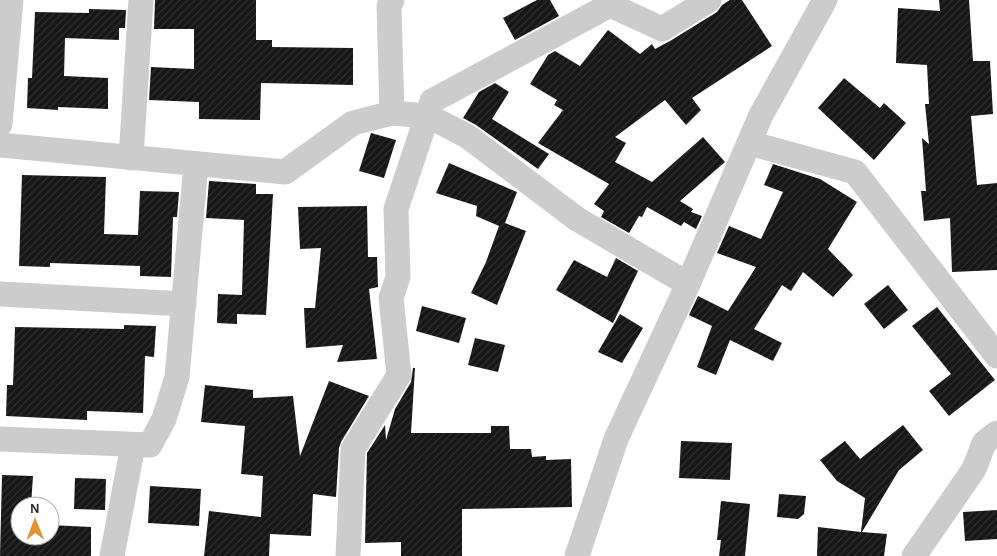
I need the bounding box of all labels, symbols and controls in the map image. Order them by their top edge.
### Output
north arrow [10,496,60,546]
text: N [30,502,40,516]

